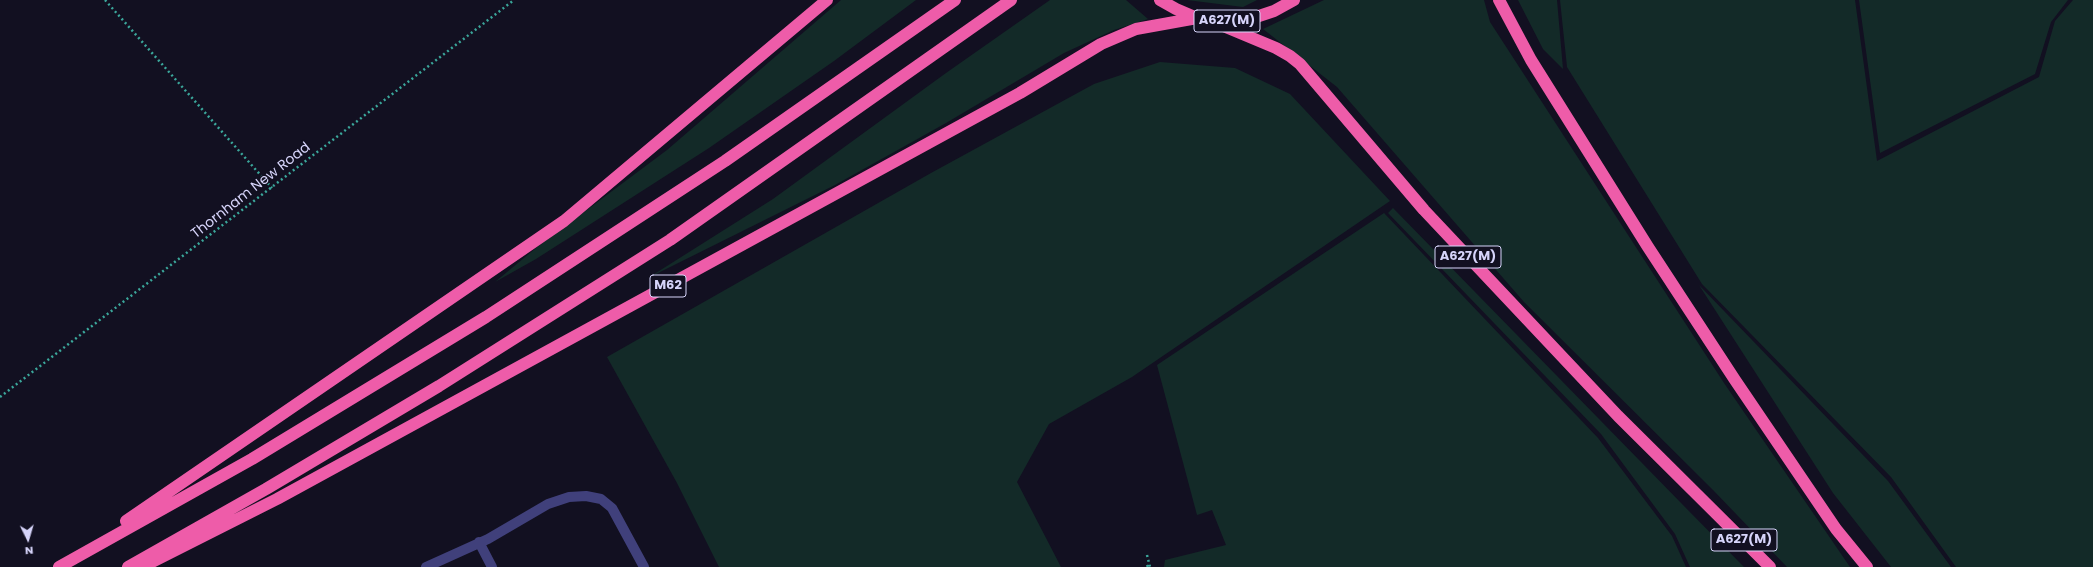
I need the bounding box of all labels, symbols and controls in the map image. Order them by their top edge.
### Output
road number: A627(M) [1194,10,1260,32]
street label: Thornham New Road [188,139,314,243]
road number: A627(M) [1435,246,1501,268]
road number: M62 [650,275,686,297]
north arrow [8,519,48,559]
road number: A627(M) [1711,529,1777,551]
text: N [24,543,34,559]

